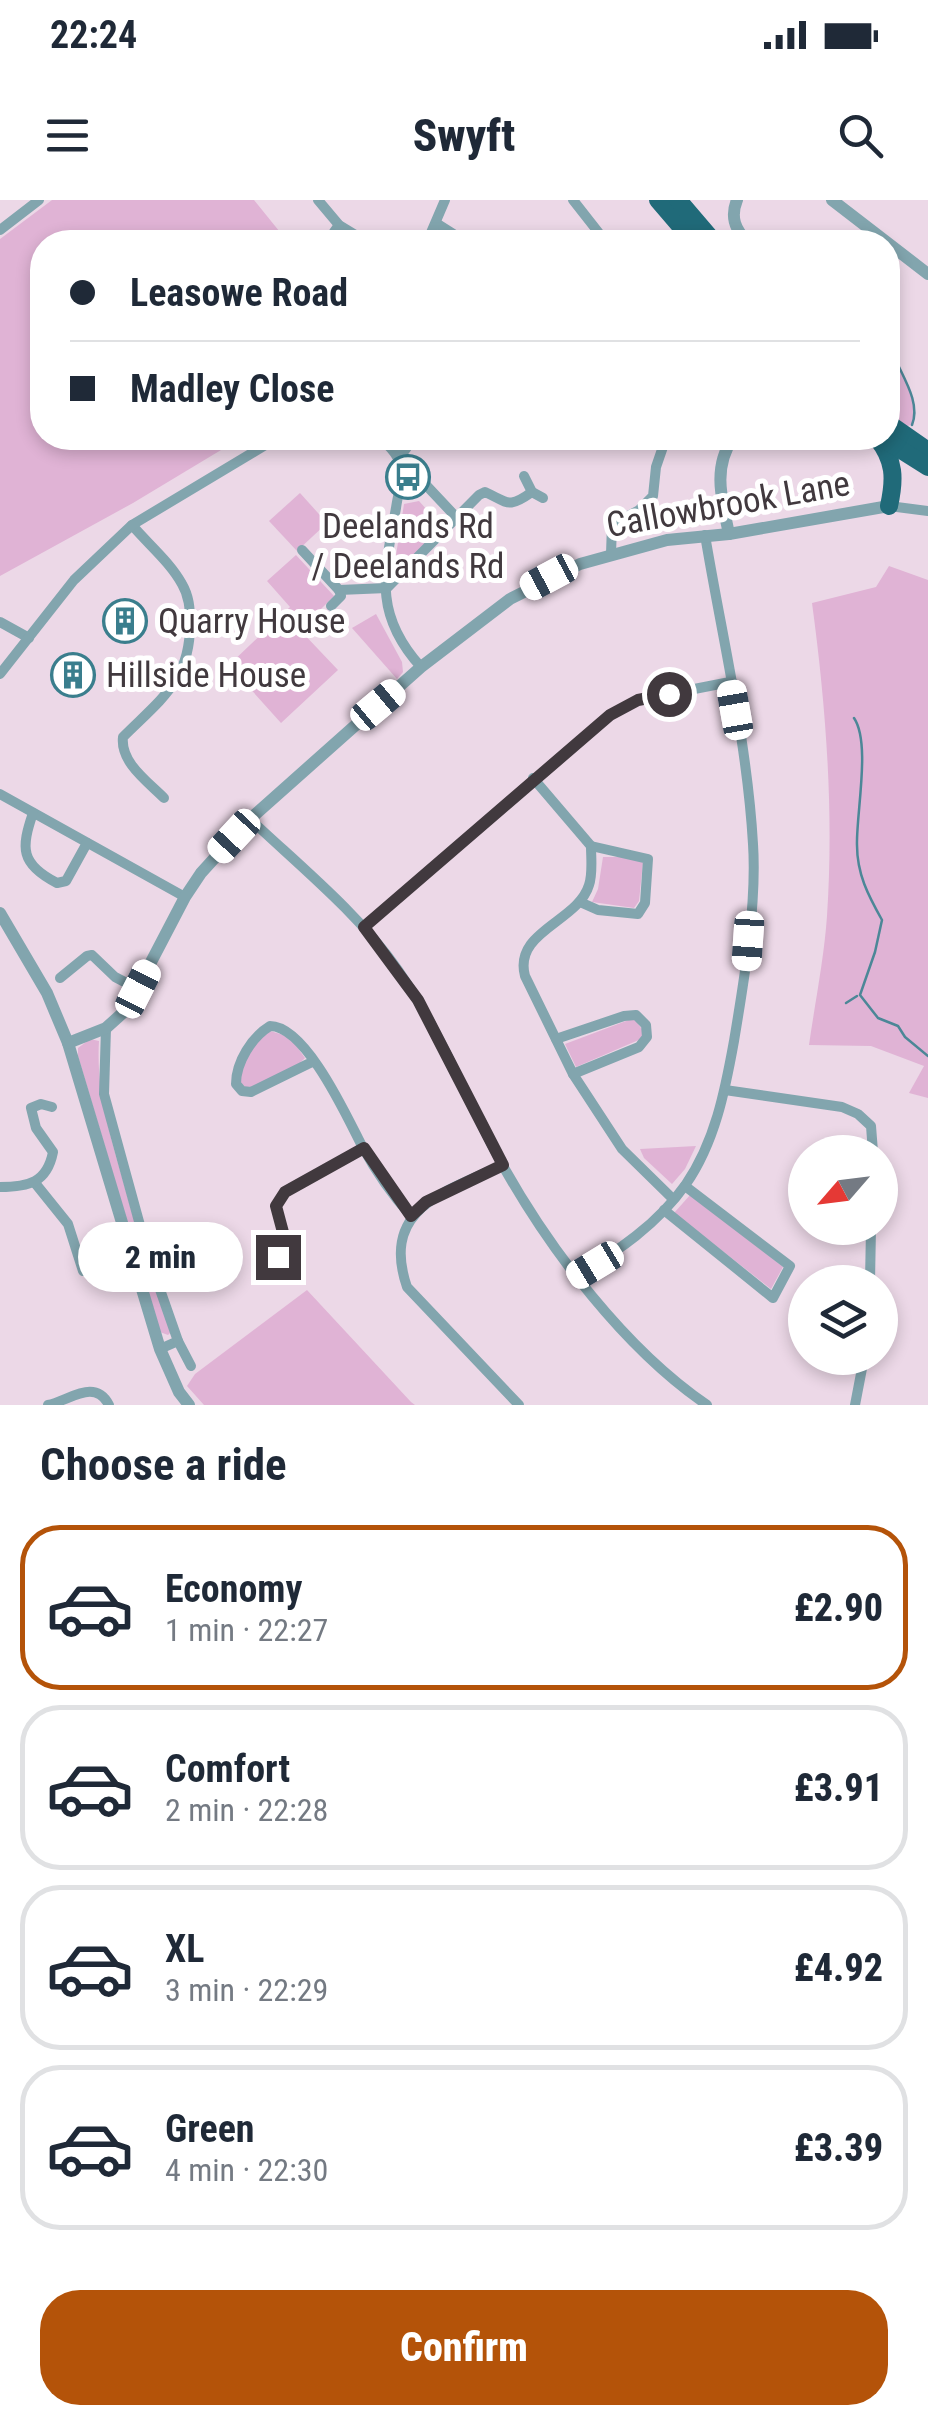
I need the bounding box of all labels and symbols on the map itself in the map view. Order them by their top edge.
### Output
bus stop icon: Deelands Rd / Deelands Rd [385,454,431,500]
street label: Callowbrook Lane [603,463,853,546]
place label: Deelands Rd / Deelands Rd [312,506,504,587]
car [515,550,583,604]
building icon: Quarry House [102,598,148,644]
place label: Quarry House [158,601,346,642]
building icon: Hillside House [50,652,96,698]
place label: Hillside House [106,655,306,696]
route start [647,672,692,717]
car [345,674,411,736]
car [715,678,755,742]
car [203,804,265,868]
car [731,910,765,972]
car [111,955,165,1023]
north arrow [788,1135,898,1245]
callout: 2 min [78,1222,243,1292]
route end [256,1235,301,1280]
car [562,1237,628,1293]

